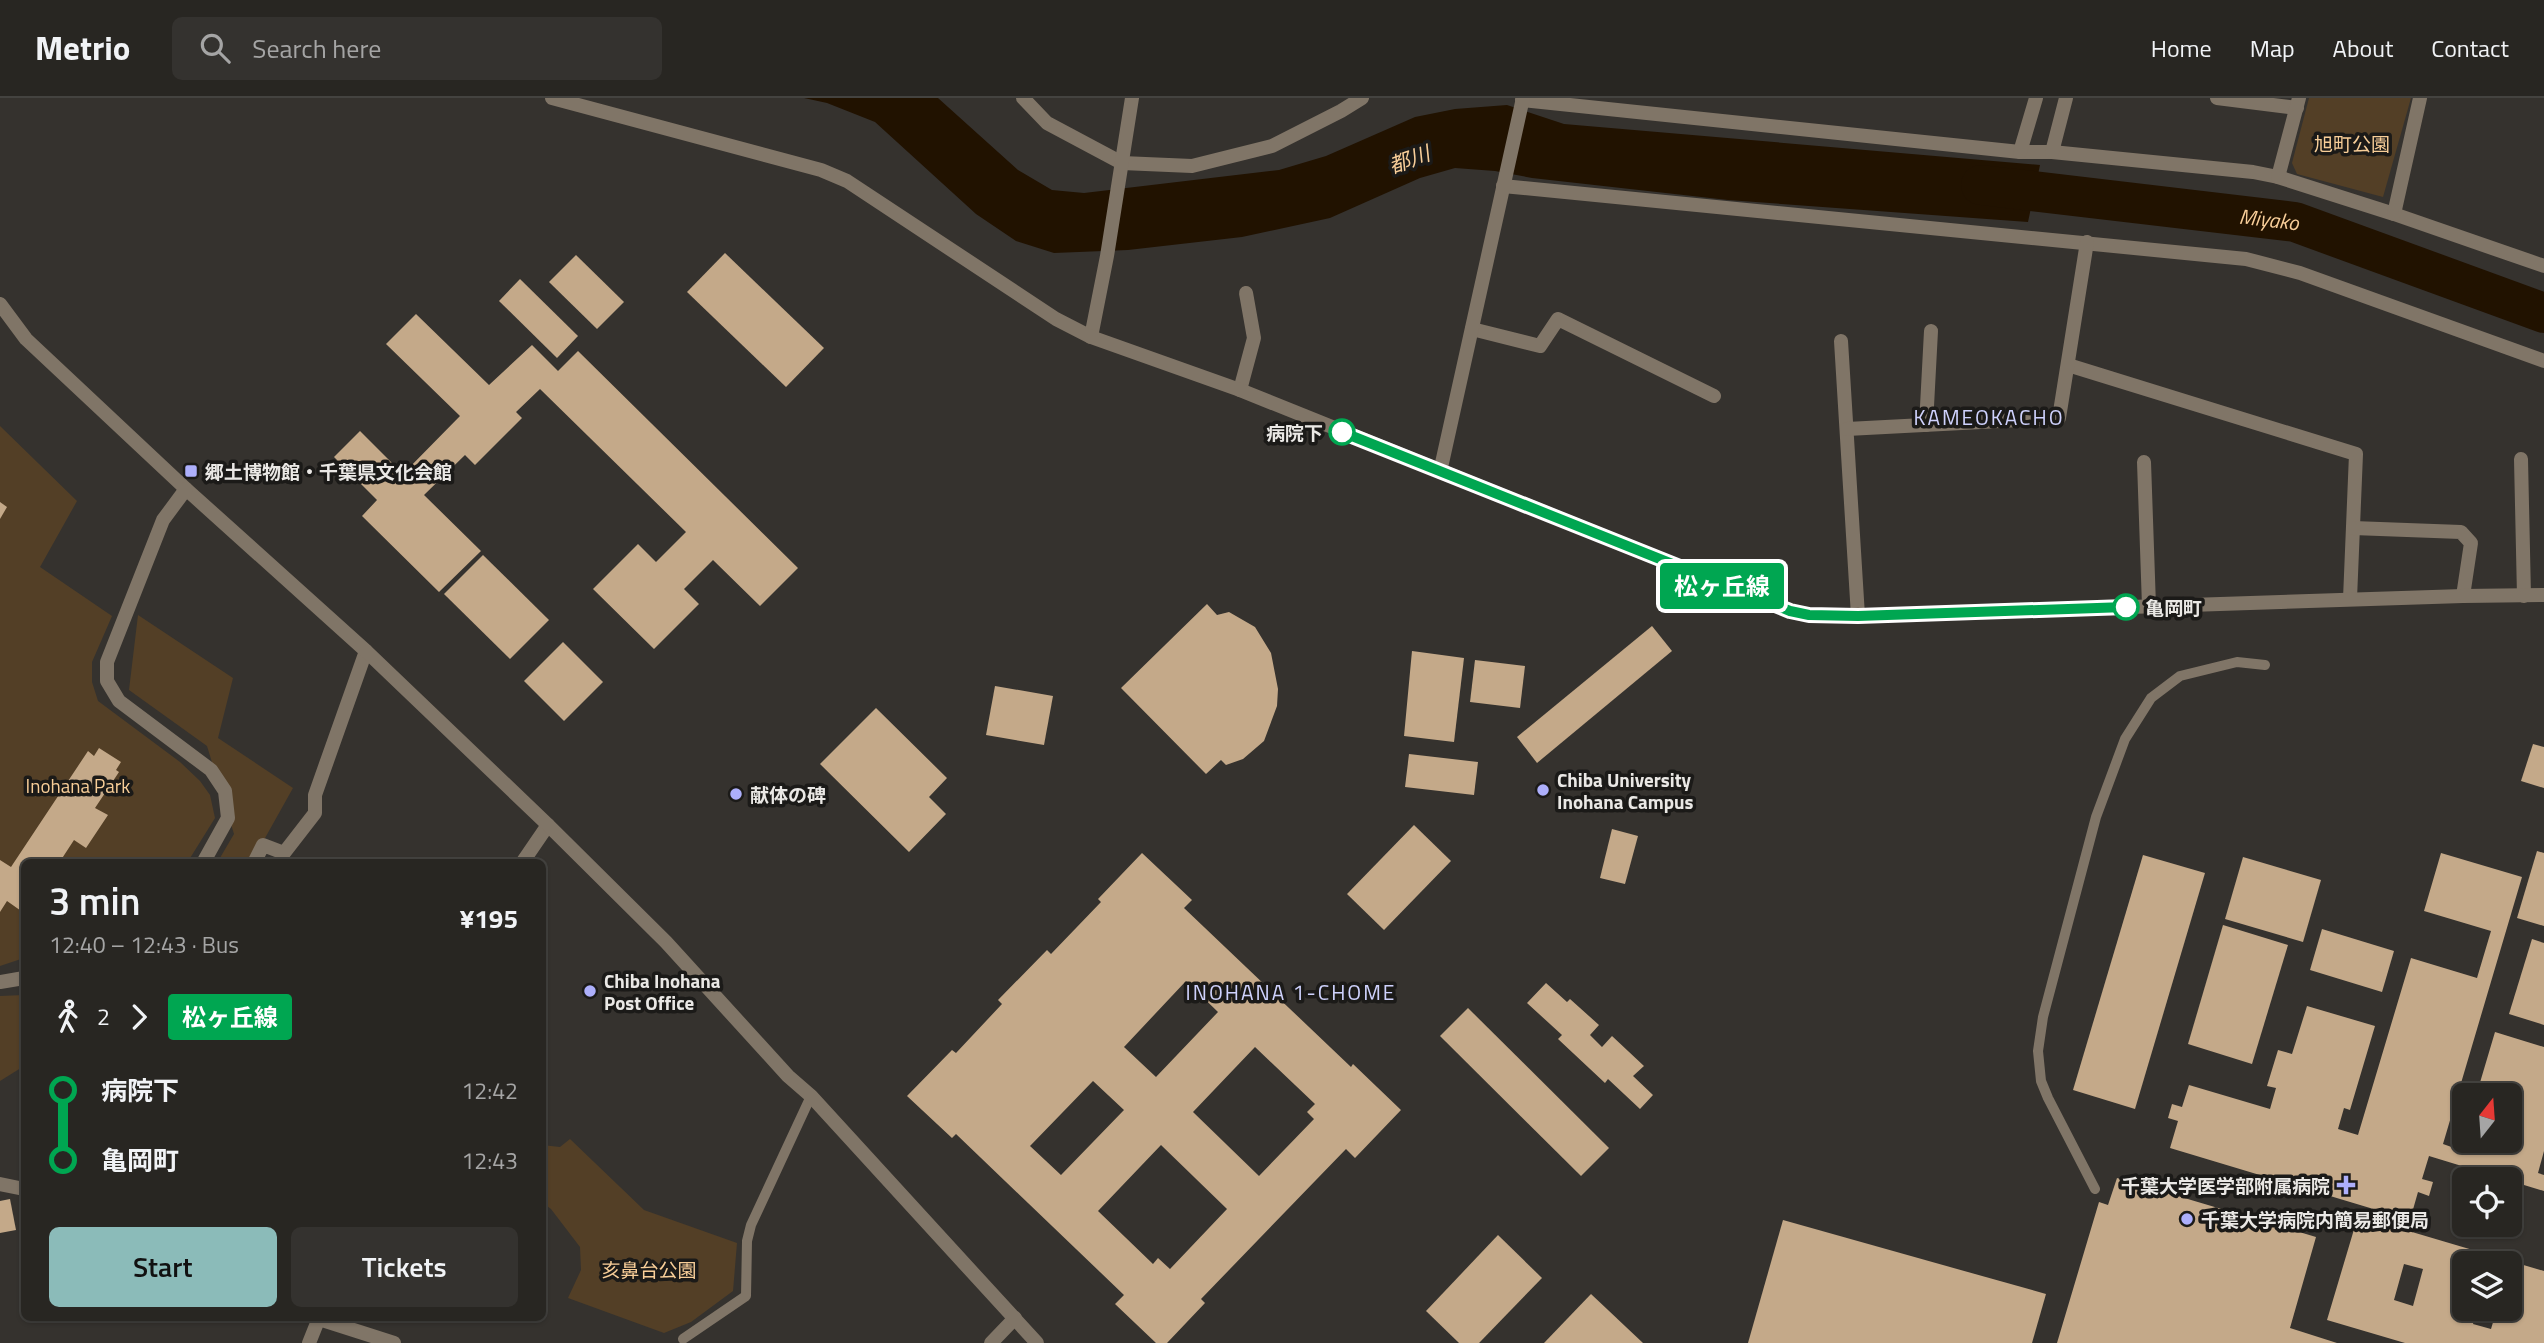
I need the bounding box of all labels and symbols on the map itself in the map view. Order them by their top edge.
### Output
park label: 旭町公園 [2314,129,2390,158]
water label: 都川 [1384,136,1436,181]
water label: Miyako [2237,200,2301,238]
district label: KAMEOKACHO [1913,401,2065,433]
place label: 病院下 [1266,418,1323,447]
marker: 病院下 [1329,419,1355,445]
place label: 郷土博物館・千葉県文化会館 [205,457,452,486]
marker: 郷土博物館・千葉県文化会館 [183,463,199,479]
line badge: 松ヶ丘線 [1673,563,1771,609]
place label: 亀岡町 [2145,593,2202,622]
marker: 亀岡町 [2113,594,2139,620]
place label: Chiba University Inohana Campus [1557,765,1693,816]
park label: Inohana Park [26,771,130,800]
place label: 献体の碑 [750,780,826,809]
marker: Chiba University Inohana Campus [1535,782,1551,798]
marker: 献体の碑 [728,786,744,802]
place label: Chiba Inohana Post Office [604,966,721,1017]
district label: INOHANA 1-CHOME [1186,976,1396,1008]
marker: Chiba Inohana Post Office [582,983,598,999]
north arrow [2452,1083,2522,1153]
place label: 千葉大学医学部附属病院 [2121,1171,2330,1200]
marker: 千葉大学医学部附属病院 [2336,1175,2356,1195]
place label: 千葉大学病院内簡易郵便局 [2201,1205,2429,1234]
marker: 千葉大学病院内簡易郵便局 [2179,1211,2195,1227]
park label: 亥鼻台公園 [601,1255,697,1284]

